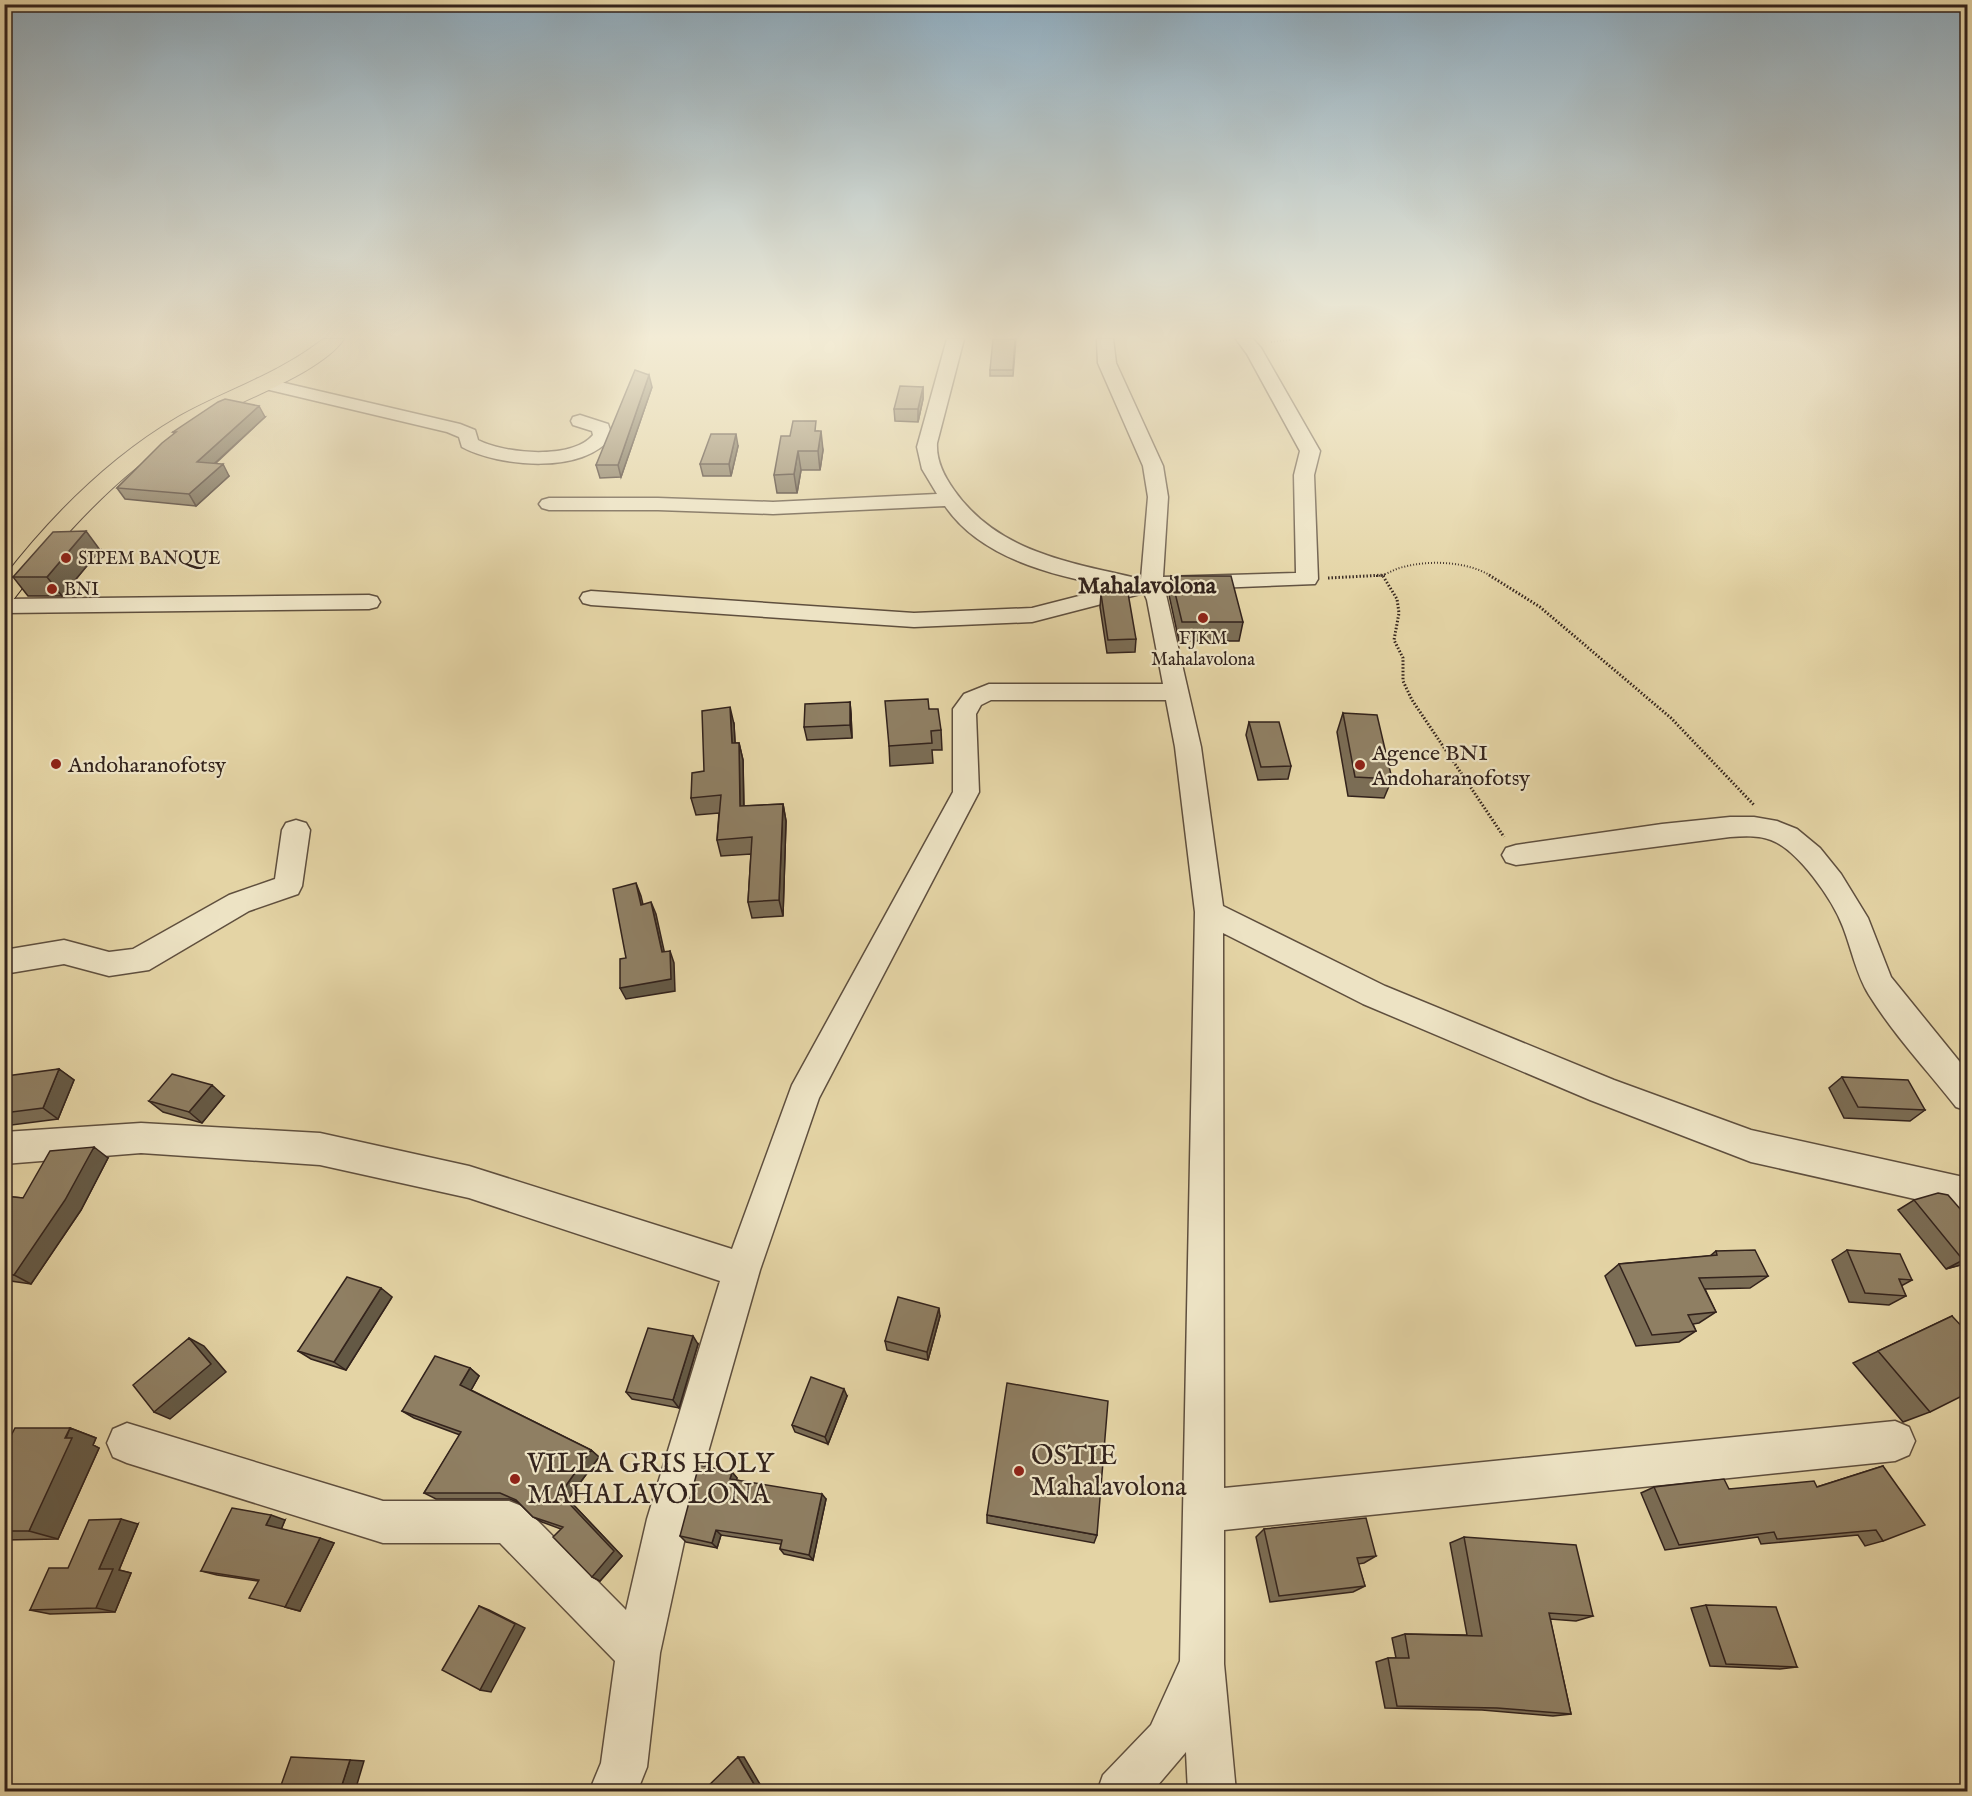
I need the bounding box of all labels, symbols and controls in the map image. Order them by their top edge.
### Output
place label: SIPEM BANQUE [78,548,220,571]
marker: SIPEM BANQUE [59,551,73,565]
district label: Mahalavolona [1078,571,1217,602]
place label: BNI [64,579,99,602]
marker: BNI [45,582,59,596]
marker: FJKM Mahalavolona [1196,611,1210,625]
place label: FJKM Mahalavolona [1151,628,1255,672]
place label: Agence BNI Andoharanofotsy [1371,740,1530,793]
place label: Andoharanofotsy [67,752,226,780]
marker: Andoharanofotsy [49,757,63,771]
marker: Agence BNI Andoharanofotsy [1353,758,1367,772]
place label: OSTIE Mahalavolona [1031,1440,1187,1505]
place label: VILLA GRIS HOLY MAHALAVOLONA [526,1448,775,1513]
marker: OSTIE Mahalavolona [1012,1464,1026,1478]
marker: VILLA GRIS HOLY MAHALAVOLONA [508,1472,522,1486]

